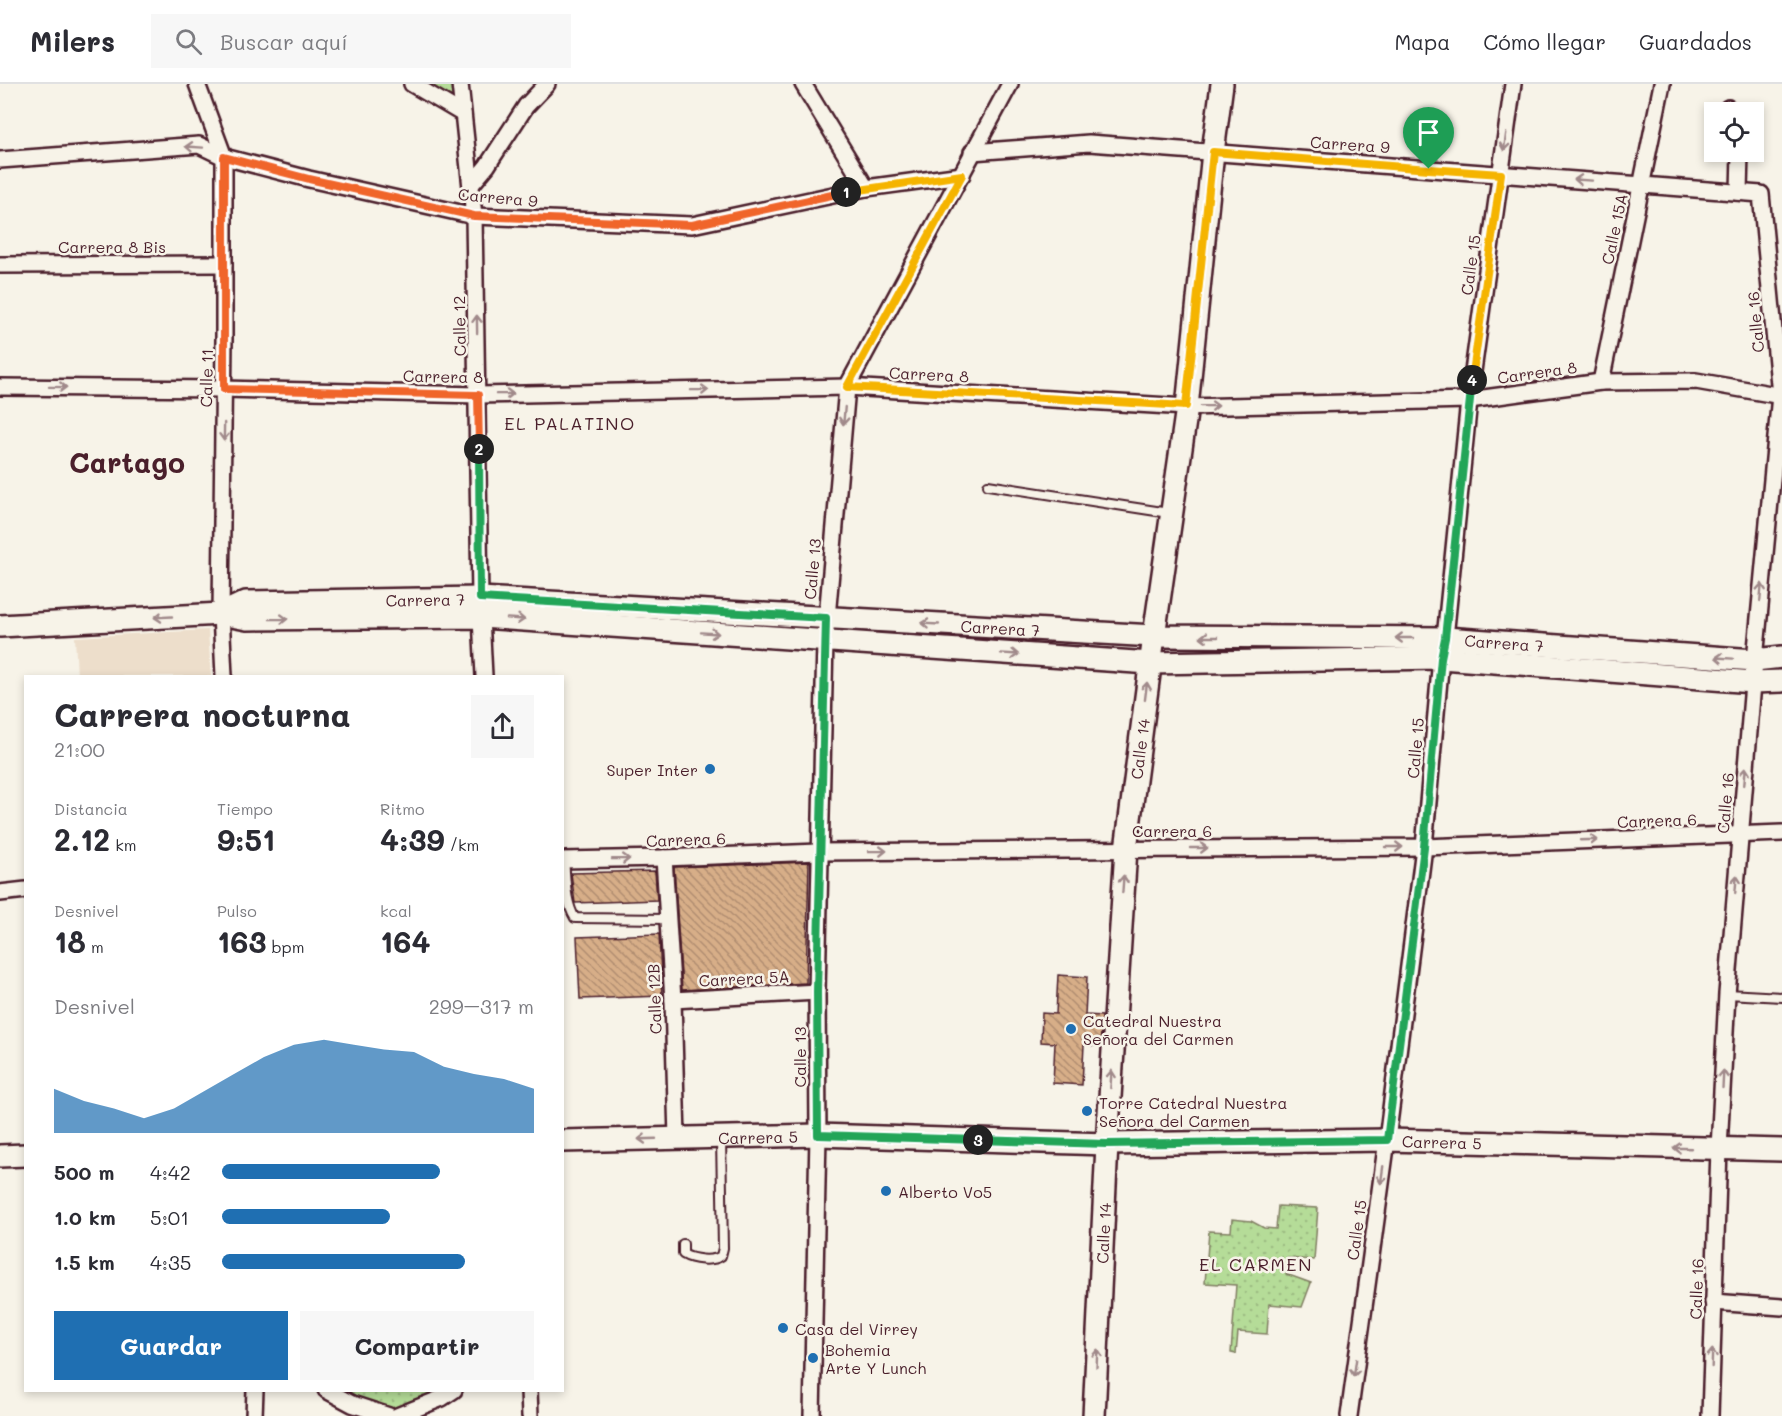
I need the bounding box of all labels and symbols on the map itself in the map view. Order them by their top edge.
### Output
pin [1403,107,1454,169]
street label: Carrera 9 [1309,131,1391,157]
one-way arrow [1500,132,1511,151]
one-way arrow [185,141,204,152]
one-way arrow [1574,175,1594,186]
pin: 1 [831,177,861,207]
street label: Carrera 9 [457,183,539,211]
street label: Calle 15A [1596,192,1632,266]
street label: Calle 15 [1455,233,1485,297]
street label: Carrera 8 Bis [58,236,166,257]
street label: Calle 16 [1742,291,1768,353]
street label: Calle 12 [448,296,470,356]
one-way arrow [471,315,483,335]
street label: Calle 11 [195,348,217,408]
street label: Carrera 8 [1496,356,1578,388]
street label: Carrera 8 [888,361,970,387]
street label: Carrera 8 [403,365,484,387]
pin: 4 [1457,365,1487,395]
one-way arrow [48,381,68,393]
one-way arrow [690,384,710,396]
one-way arrow [495,388,515,400]
one-way arrow [1199,400,1219,412]
one-way arrow [838,406,849,426]
district label: EL PALATINO [504,411,636,435]
one-way arrow [218,421,229,441]
pin: 2 [464,434,494,464]
district label: Cartago [69,444,185,480]
street label: Calle 13 [799,538,825,600]
one-way arrow [1756,582,1767,602]
street label: Carrera 7 [385,588,465,610]
one-way arrow [153,612,173,623]
one-way arrow [268,613,288,625]
one-way arrow [505,614,525,625]
street label: Carrera 7 [960,615,1041,640]
one-way arrow [920,618,940,629]
one-way arrow [700,628,720,639]
street label: Carrera 7 [1464,629,1544,655]
one-way arrow [1199,631,1219,643]
one-way arrow [1394,632,1414,644]
one-way arrow [999,648,1019,659]
one-way arrow [1714,652,1734,663]
one-way arrow [1141,681,1152,701]
street label: Calle 14 [1125,717,1154,780]
street label: Calle 15 [1402,717,1428,779]
place label: Super Inter [606,759,698,780]
marker: Super Inter [703,762,717,776]
one-way arrow [1740,767,1751,787]
street label: Calle 16 [1712,772,1738,834]
street label: Carrera 6 [1617,808,1697,832]
street label: Carrera 6 [1132,820,1212,841]
street label: Carrera 6 [646,827,726,851]
one-way arrow [1578,835,1598,846]
one-way arrow [1383,841,1403,853]
one-way arrow [1188,842,1208,854]
one-way arrow [867,845,887,857]
one-way arrow [610,853,630,865]
one-way arrow [1118,875,1129,895]
one-way arrow [1731,875,1742,895]
street label: Calle 12B [642,963,666,1035]
street label: Carrera 5A [698,965,790,991]
place label: Catedral Nuestra Señora del Carmen [1083,1010,1234,1049]
marker: Catedral Nuestra Señora del Carmen [1064,1022,1078,1036]
street label: Calle 13 [789,1027,810,1087]
one-way arrow [1105,1069,1116,1089]
one-way arrow [1717,1069,1728,1089]
place label: Torre Catedral Nuestra Señora del Carmen [1099,1092,1287,1131]
marker: Torre Catedral Nuestra Señora del Carmen [1080,1104,1094,1118]
street label: Carrera 5 [718,1125,798,1148]
pin: 3 [963,1125,993,1155]
street label: Carrera 5 [1402,1130,1482,1153]
one-way arrow [637,1133,657,1144]
one-way arrow [1672,1142,1692,1154]
one-way arrow [1376,1165,1387,1185]
place label: Alberto Vo5 [898,1181,992,1202]
marker: Alberto Vo5 [879,1184,893,1198]
street label: Calle 15 [1341,1198,1371,1262]
street label: Calle 14 [1091,1202,1115,1264]
district label: EL CARMEN [1199,1252,1313,1276]
street label: Calle 16 [1684,1258,1708,1320]
place label: Casa del Virrey [795,1318,918,1339]
marker: Casa del Virrey [776,1321,790,1335]
place label: Bohemia Arte Y Lunch [825,1339,926,1378]
one-way arrow [1091,1348,1102,1368]
one-way arrow [1706,1348,1717,1368]
marker: Bohemia Arte Y Lunch [806,1351,820,1365]
one-way arrow [1350,1358,1361,1378]

